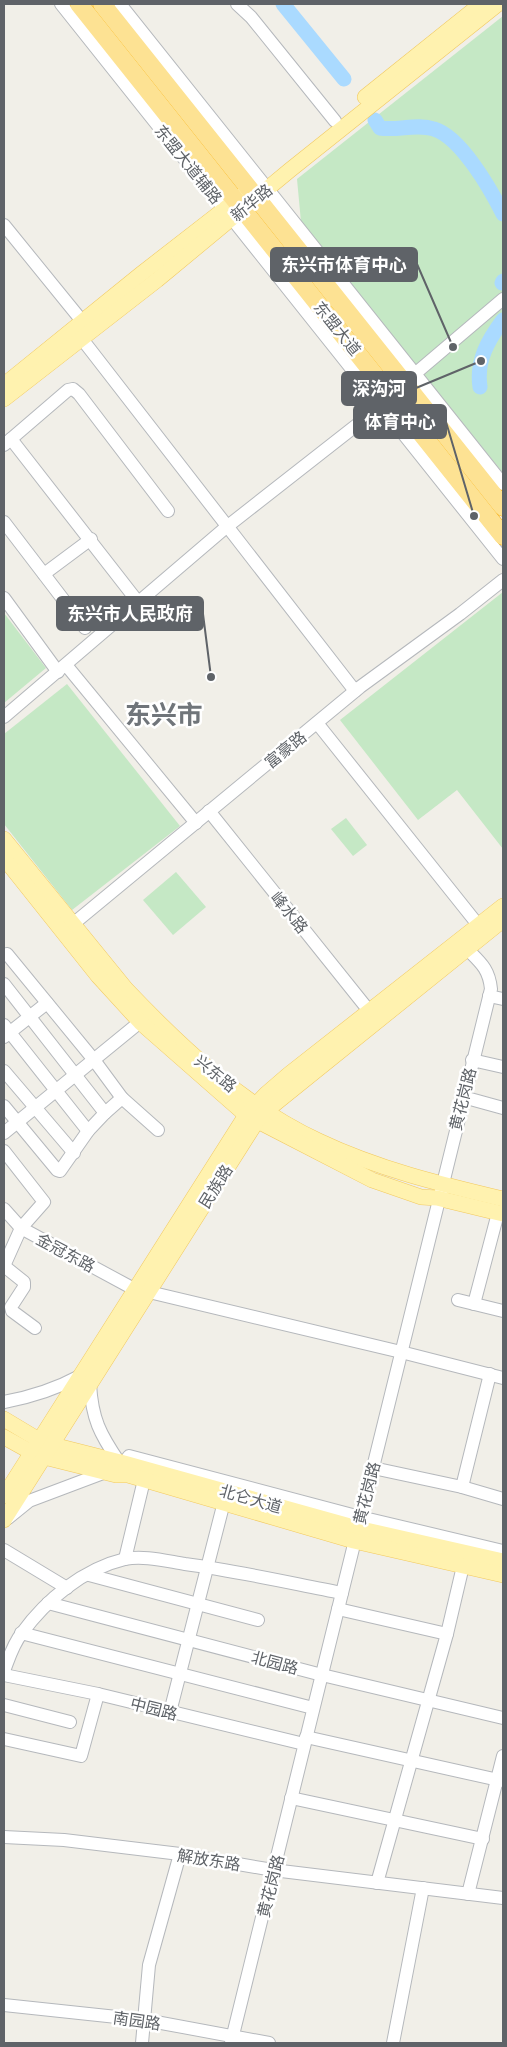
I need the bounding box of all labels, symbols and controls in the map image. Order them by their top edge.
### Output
street label: 东盟大道辅路 [151,121,227,207]
street label: 新华路 [226,180,276,224]
callout: 东兴市体育中心 [271,248,417,281]
text: 东兴市体育中心 [281,253,407,275]
street label: 东盟大道 [310,297,366,359]
callout: 深沟河 [342,372,416,405]
text: 深沟河 [352,377,406,399]
callout: 体育中心 [354,405,446,438]
text: 体育中心 [364,410,436,432]
callout: 东兴市人民政府 [57,597,203,630]
text: 东兴市人民政府 [67,602,193,624]
district label: 东兴市 [125,698,203,729]
street label: 富豪路 [260,727,310,771]
street label: 峰水路 [268,887,312,937]
street label: 兴东路 [191,1051,241,1095]
street label: 黄花岗路 [445,1066,479,1132]
street label: 民族路 [194,1161,236,1211]
street label: 金冠东路 [33,1229,99,1275]
street label: 黄花岗路 [349,1460,383,1526]
street label: 北仑大道 [218,1480,284,1516]
street label: 北园路 [249,1647,301,1677]
street label: 中园路 [128,1693,180,1723]
street label: 解放东路 [176,1845,242,1873]
street label: 黄花岗路 [253,1853,287,1919]
street label: 南园路 [112,2007,162,2033]

